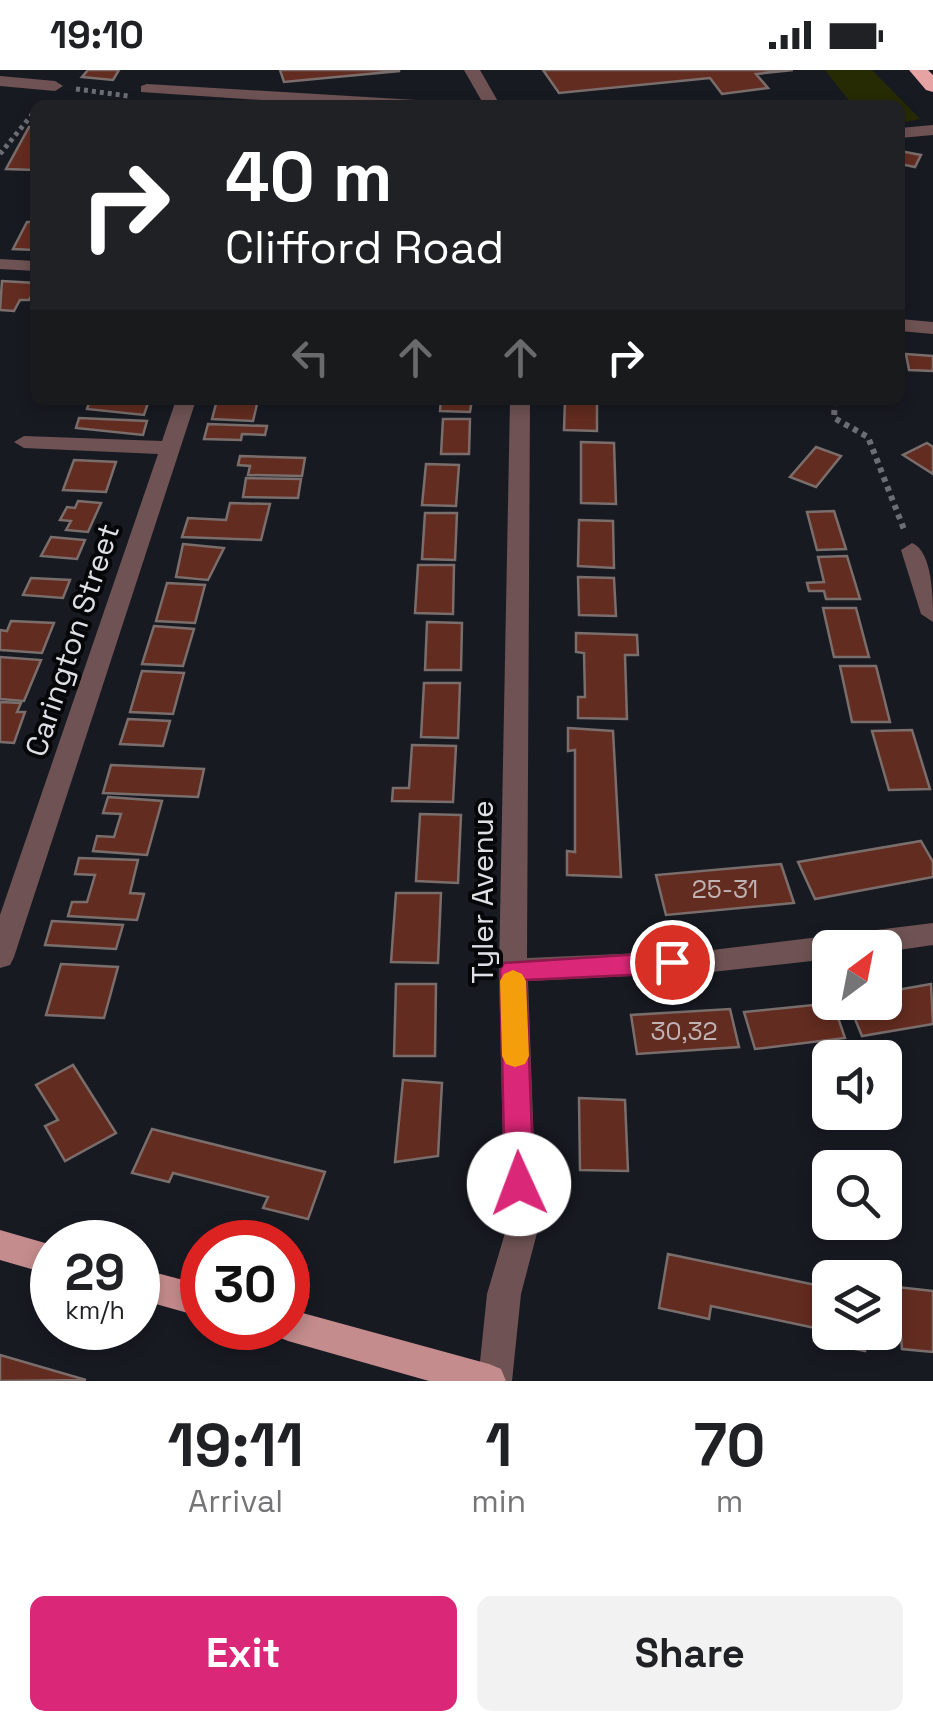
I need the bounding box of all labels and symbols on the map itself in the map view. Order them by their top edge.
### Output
street label: Carington Street [16,519,128,761]
street label: Tyler Avenue [463,800,502,984]
house number: 25-31 [692,873,758,905]
pin [630,920,715,1005]
north arrow [812,930,902,1020]
house number: 30,32 [650,1015,718,1047]
position arrow [467,1132,571,1236]
speed limit sign: 30 [180,1220,310,1350]

